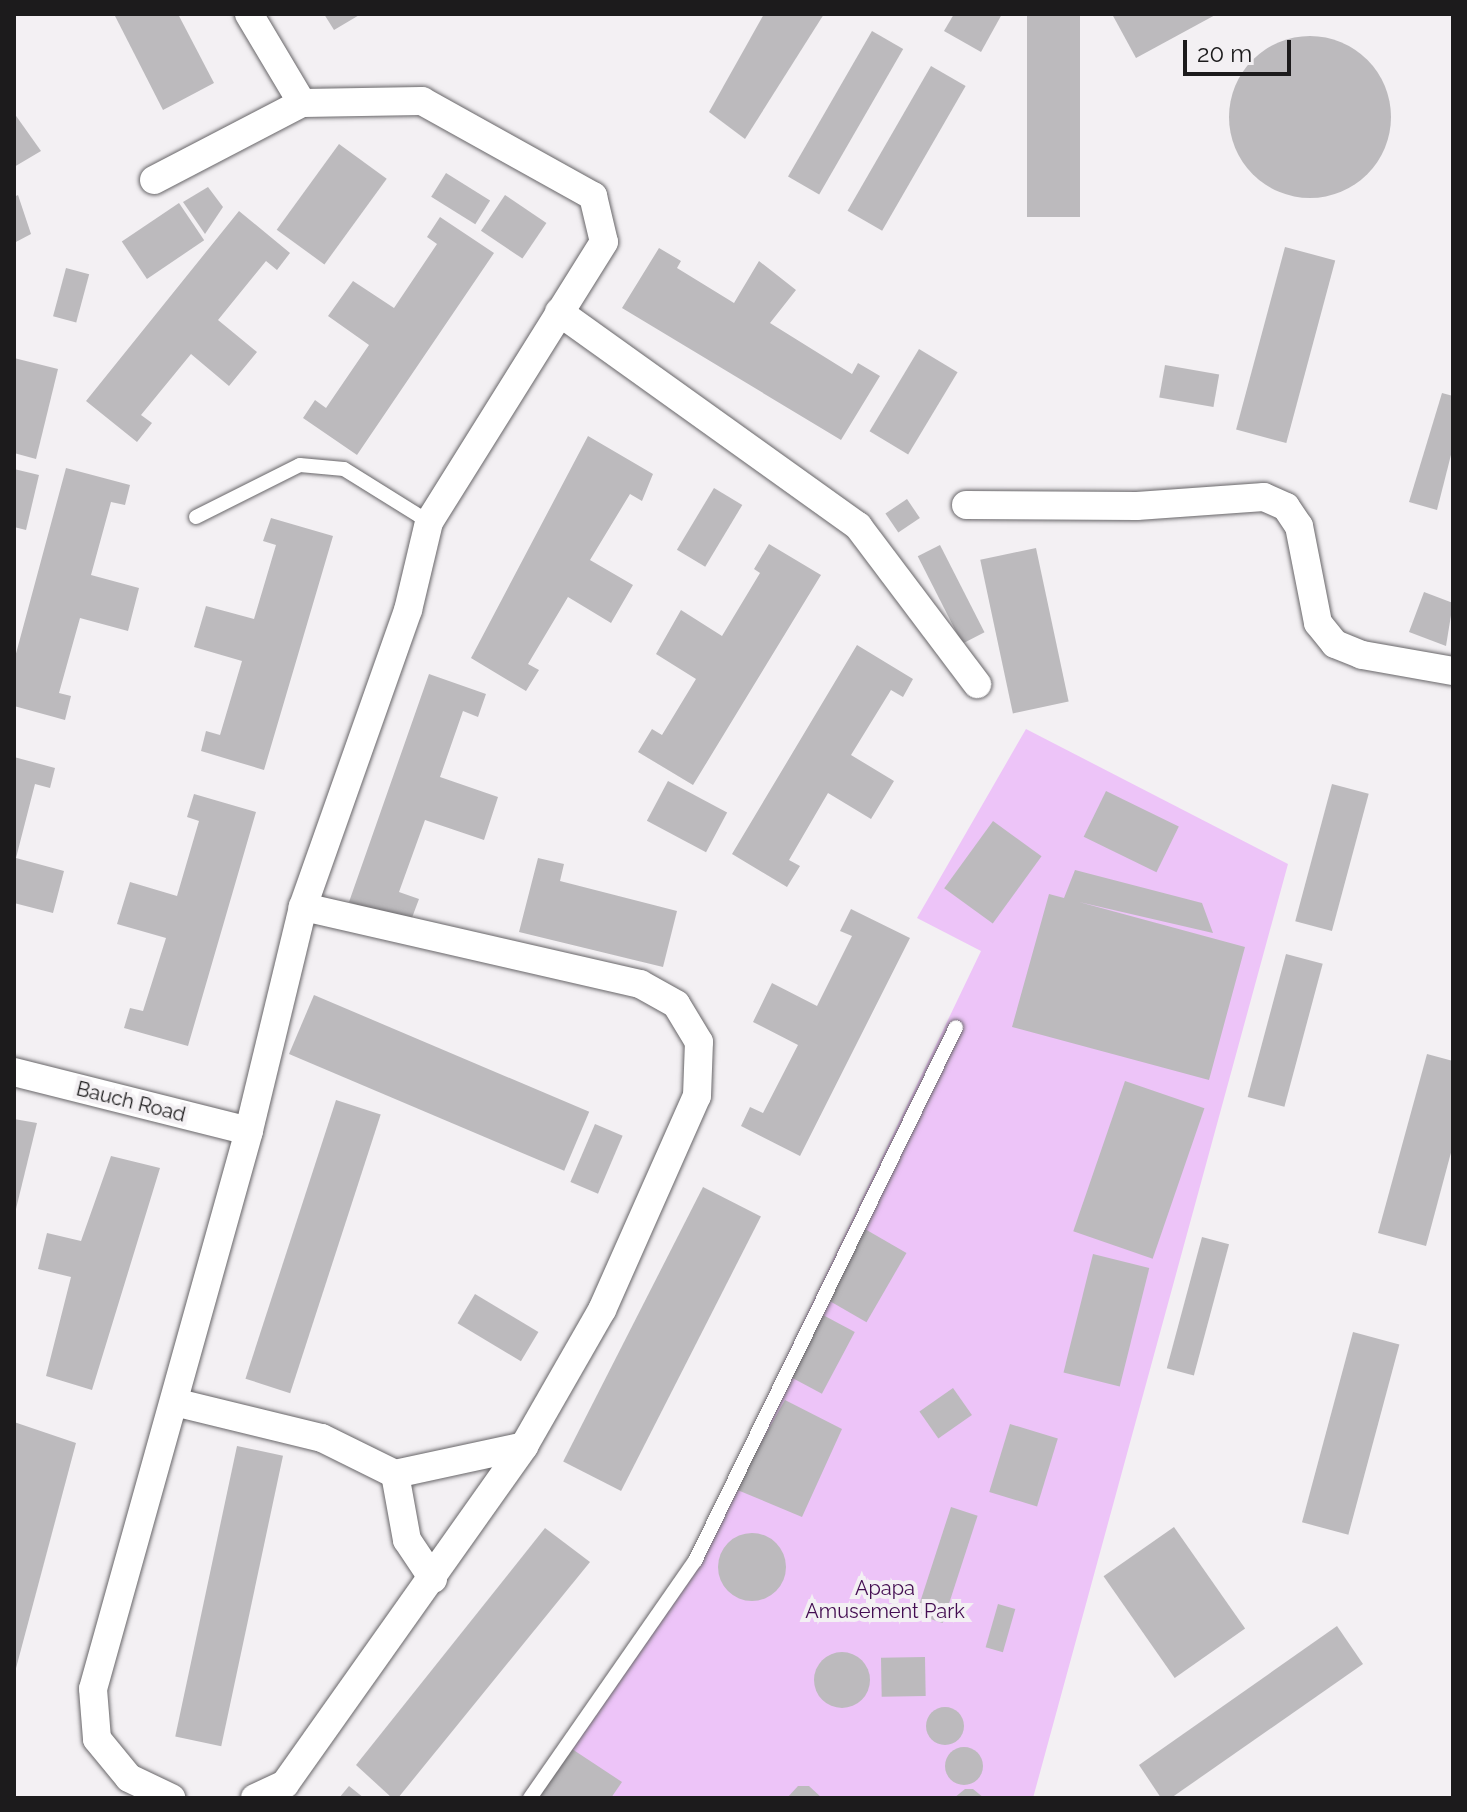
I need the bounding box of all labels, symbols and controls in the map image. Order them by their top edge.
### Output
scale bar [1187,24,1295,74]
text: 20 m [1197,39,1252,68]
street label: Bauch Road [74,1077,188,1127]
park label: Apapa Amusement Park [805,1577,965,1624]

